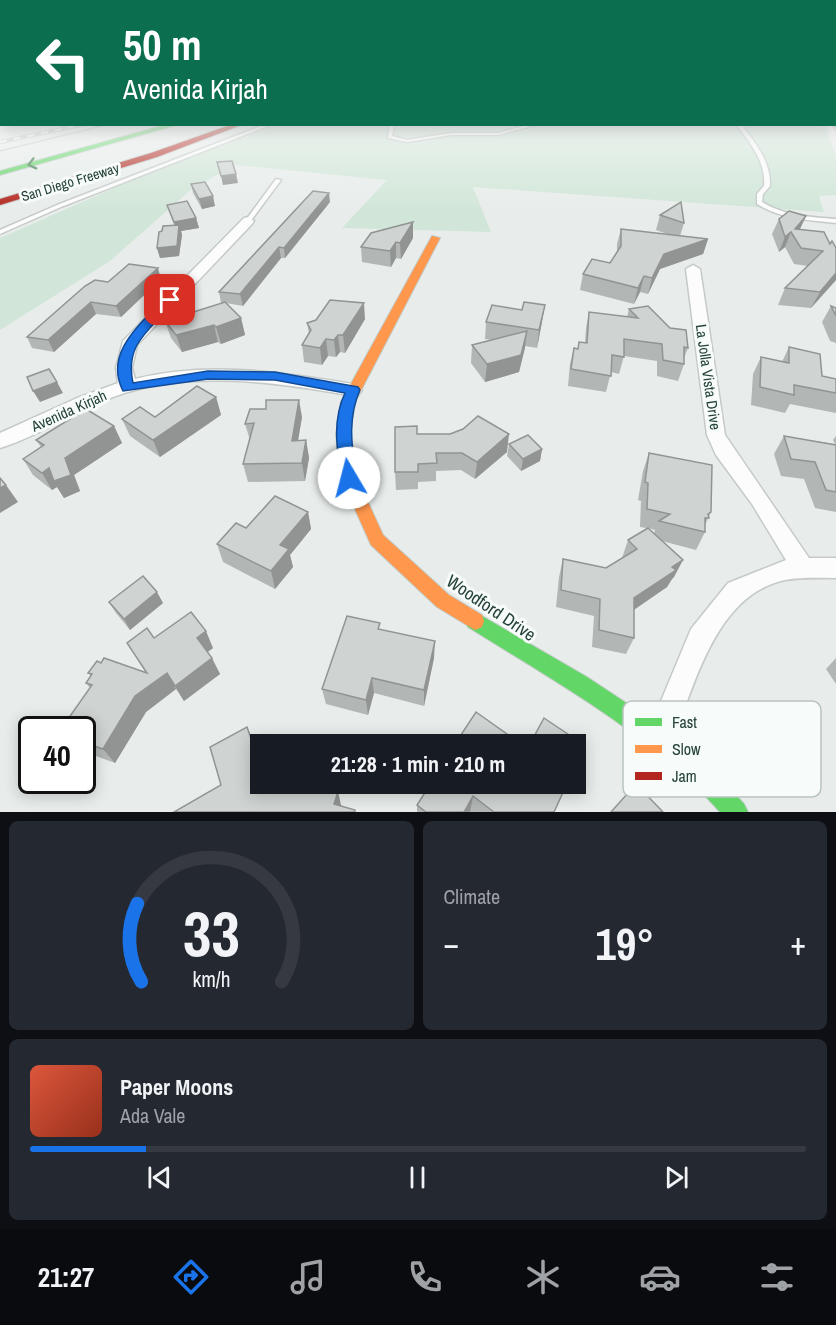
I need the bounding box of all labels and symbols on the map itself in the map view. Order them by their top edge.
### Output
one-way arrow [28,157,38,169]
street label: San Diego Freeway [19,158,121,205]
pin [144,274,195,325]
street label: La Jolla Vista Drive [691,323,726,431]
street label: Avenida Kirjah [27,385,110,437]
position arrow [317,446,381,510]
street label: Woodford Drive [442,568,541,647]
legend [623,701,821,797]
text: Fast [672,711,697,733]
speed limit sign: 40 [18,716,96,794]
text: Slow [672,738,701,760]
text: Jam [672,765,697,787]

